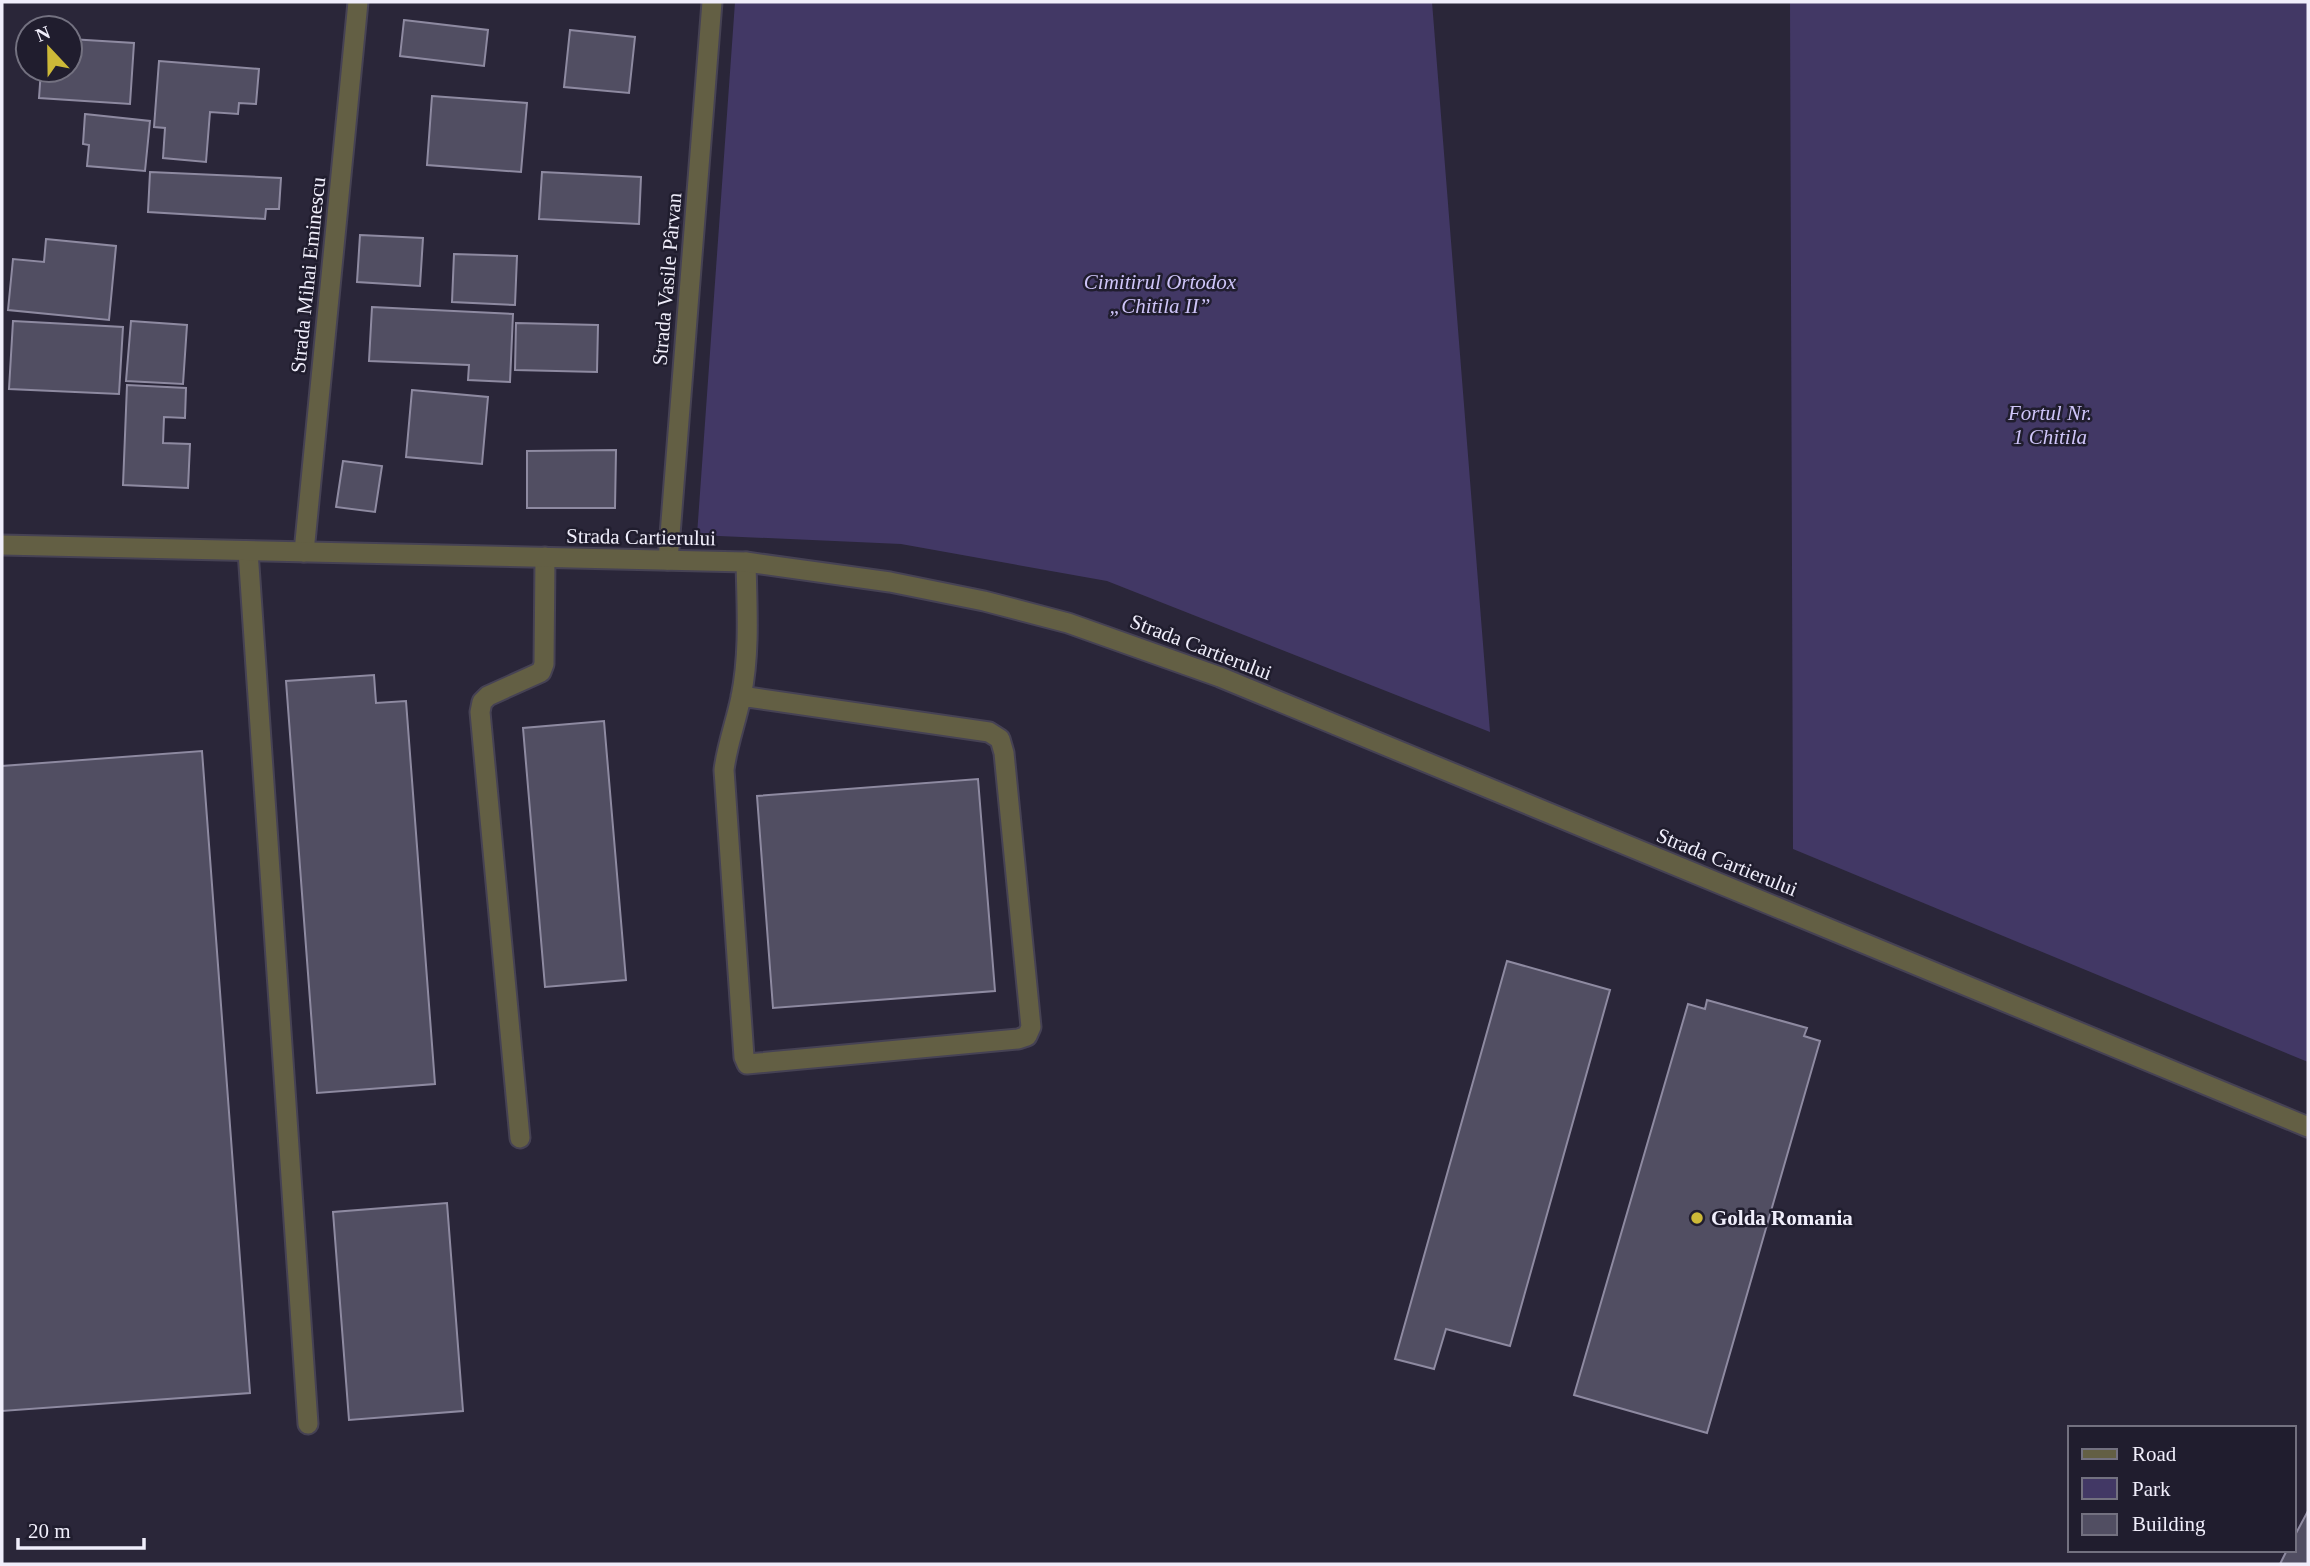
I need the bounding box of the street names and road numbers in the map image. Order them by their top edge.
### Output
street label: Strada Mihai Eminescu [286,175,330,374]
street label: Strada Vasile Pârvan [647,191,687,366]
street label: Strada Cartierului [566,524,716,550]
street label: Strada Cartierului [1127,609,1275,685]
street label: Strada Cartierului [1653,823,1801,901]

